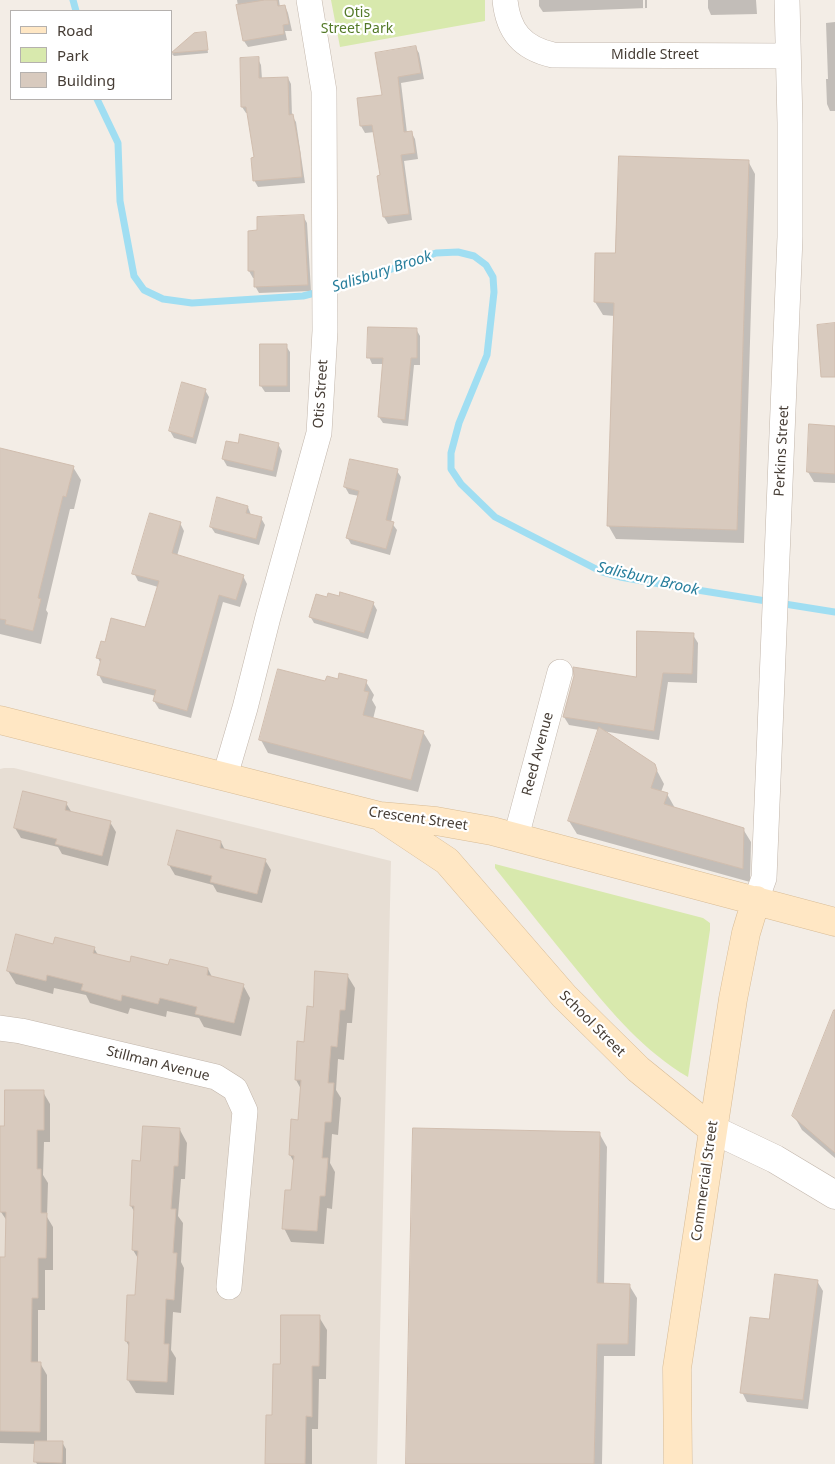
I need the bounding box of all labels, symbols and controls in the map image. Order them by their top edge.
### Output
park label: Otis Street Park [321,5,393,38]
legend [10,10,172,100]
text: Road [57,20,93,40]
text: Park [57,45,89,65]
street label: Middle Street [611,47,699,63]
text: Building [57,70,115,90]
water label: Salisbury Brook [330,247,434,297]
street label: Otis Street [310,359,332,429]
street label: Perkins Street [771,405,793,497]
water label: Salisbury Brook [596,559,700,599]
street label: Reed Avenue [519,710,557,798]
street label: Crescent Street [367,804,469,834]
street label: School Street [556,988,628,1060]
street label: Stillman Avenue [105,1043,211,1085]
street label: Commercial Street [688,1120,722,1242]

